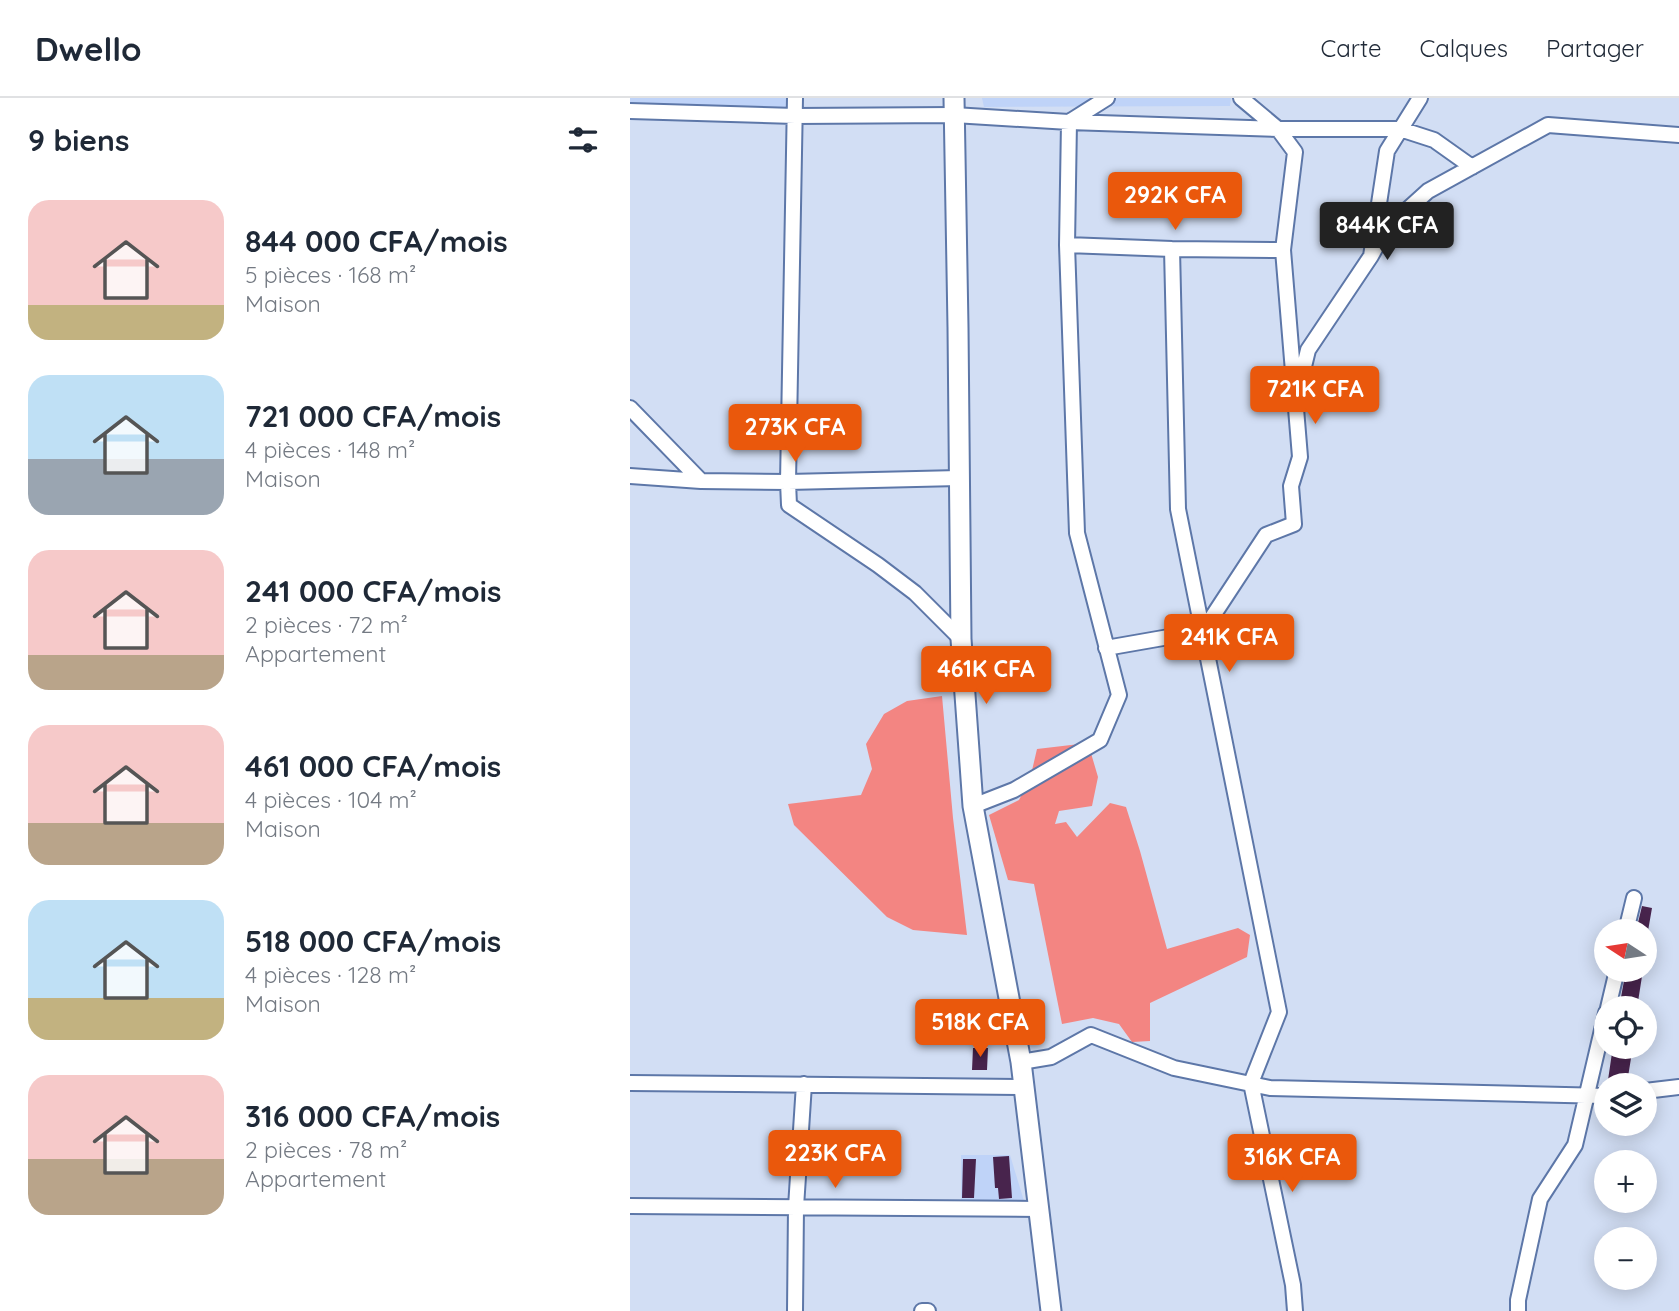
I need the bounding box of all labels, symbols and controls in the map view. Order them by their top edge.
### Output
text: Dwello [35,28,142,69]
text: Carte [1320,33,1382,63]
text: Calques [1420,33,1508,63]
text: Partager [1546,33,1644,63]
text: 9 biens [28,121,129,159]
icon: filters [564,121,602,159]
pin: 292K CFA [1103,172,1247,232]
text: 292K CFA [1124,180,1226,209]
pin: 844K CFA [1315,202,1459,262]
text: 844K CFA [1336,210,1438,239]
text: 844 000 CFA/mois [245,222,508,260]
icon: home [84,228,168,312]
text: 5 pièces · 168 m² [245,260,416,289]
text: Maison [245,289,321,318]
pin: 721K CFA [1243,366,1387,426]
text: 721K CFA [1266,374,1364,403]
text: 721 000 CFA/mois [245,397,501,435]
icon: home [84,403,168,487]
pin: 273K CFA [723,404,867,464]
text: 273K CFA [745,412,845,441]
text: 4 pièces · 148 m² [245,435,415,464]
text: Maison [245,464,321,493]
text: 241 000 CFA/mois [245,572,501,610]
icon: home [84,578,168,662]
text: 2 pièces · 72 m² [245,610,408,639]
pin: 241K CFA [1157,614,1301,674]
text: 241K CFA [1180,622,1278,651]
text: Appartement [245,639,386,668]
pin: 461K CFA [914,646,1058,706]
text: 461K CFA [937,654,1035,683]
text: 461 000 CFA/mois [245,747,501,785]
icon: home [84,753,168,837]
text: 4 pièces · 104 m² [245,785,417,814]
text: Maison [245,814,321,843]
north arrow [1594,919,1657,982]
map controls [1594,919,1657,1290]
text: 518 000 CFA/mois [245,922,501,960]
icon: home [84,928,168,1012]
text: 4 pièces · 128 m² [245,960,416,989]
text: Maison [245,989,321,1018]
button: locate [1594,996,1657,1059]
pin: 518K CFA [908,1000,1052,1059]
text: 518K CFA [931,1007,1029,1036]
button: layers [1594,1073,1657,1136]
text: 316 000 CFA/mois [245,1097,500,1135]
icon: home [84,1103,168,1187]
pin: 223K CFA [763,1130,907,1190]
pin: 316K CFA [1220,1134,1364,1194]
text: 2 pièces · 78 m² [245,1135,407,1164]
text: 223K CFA [784,1138,886,1167]
text: 316K CFA [1244,1142,1340,1171]
button: + [1594,1150,1657,1213]
text: Appartement [245,1164,386,1193]
button: − [1594,1227,1657,1290]

